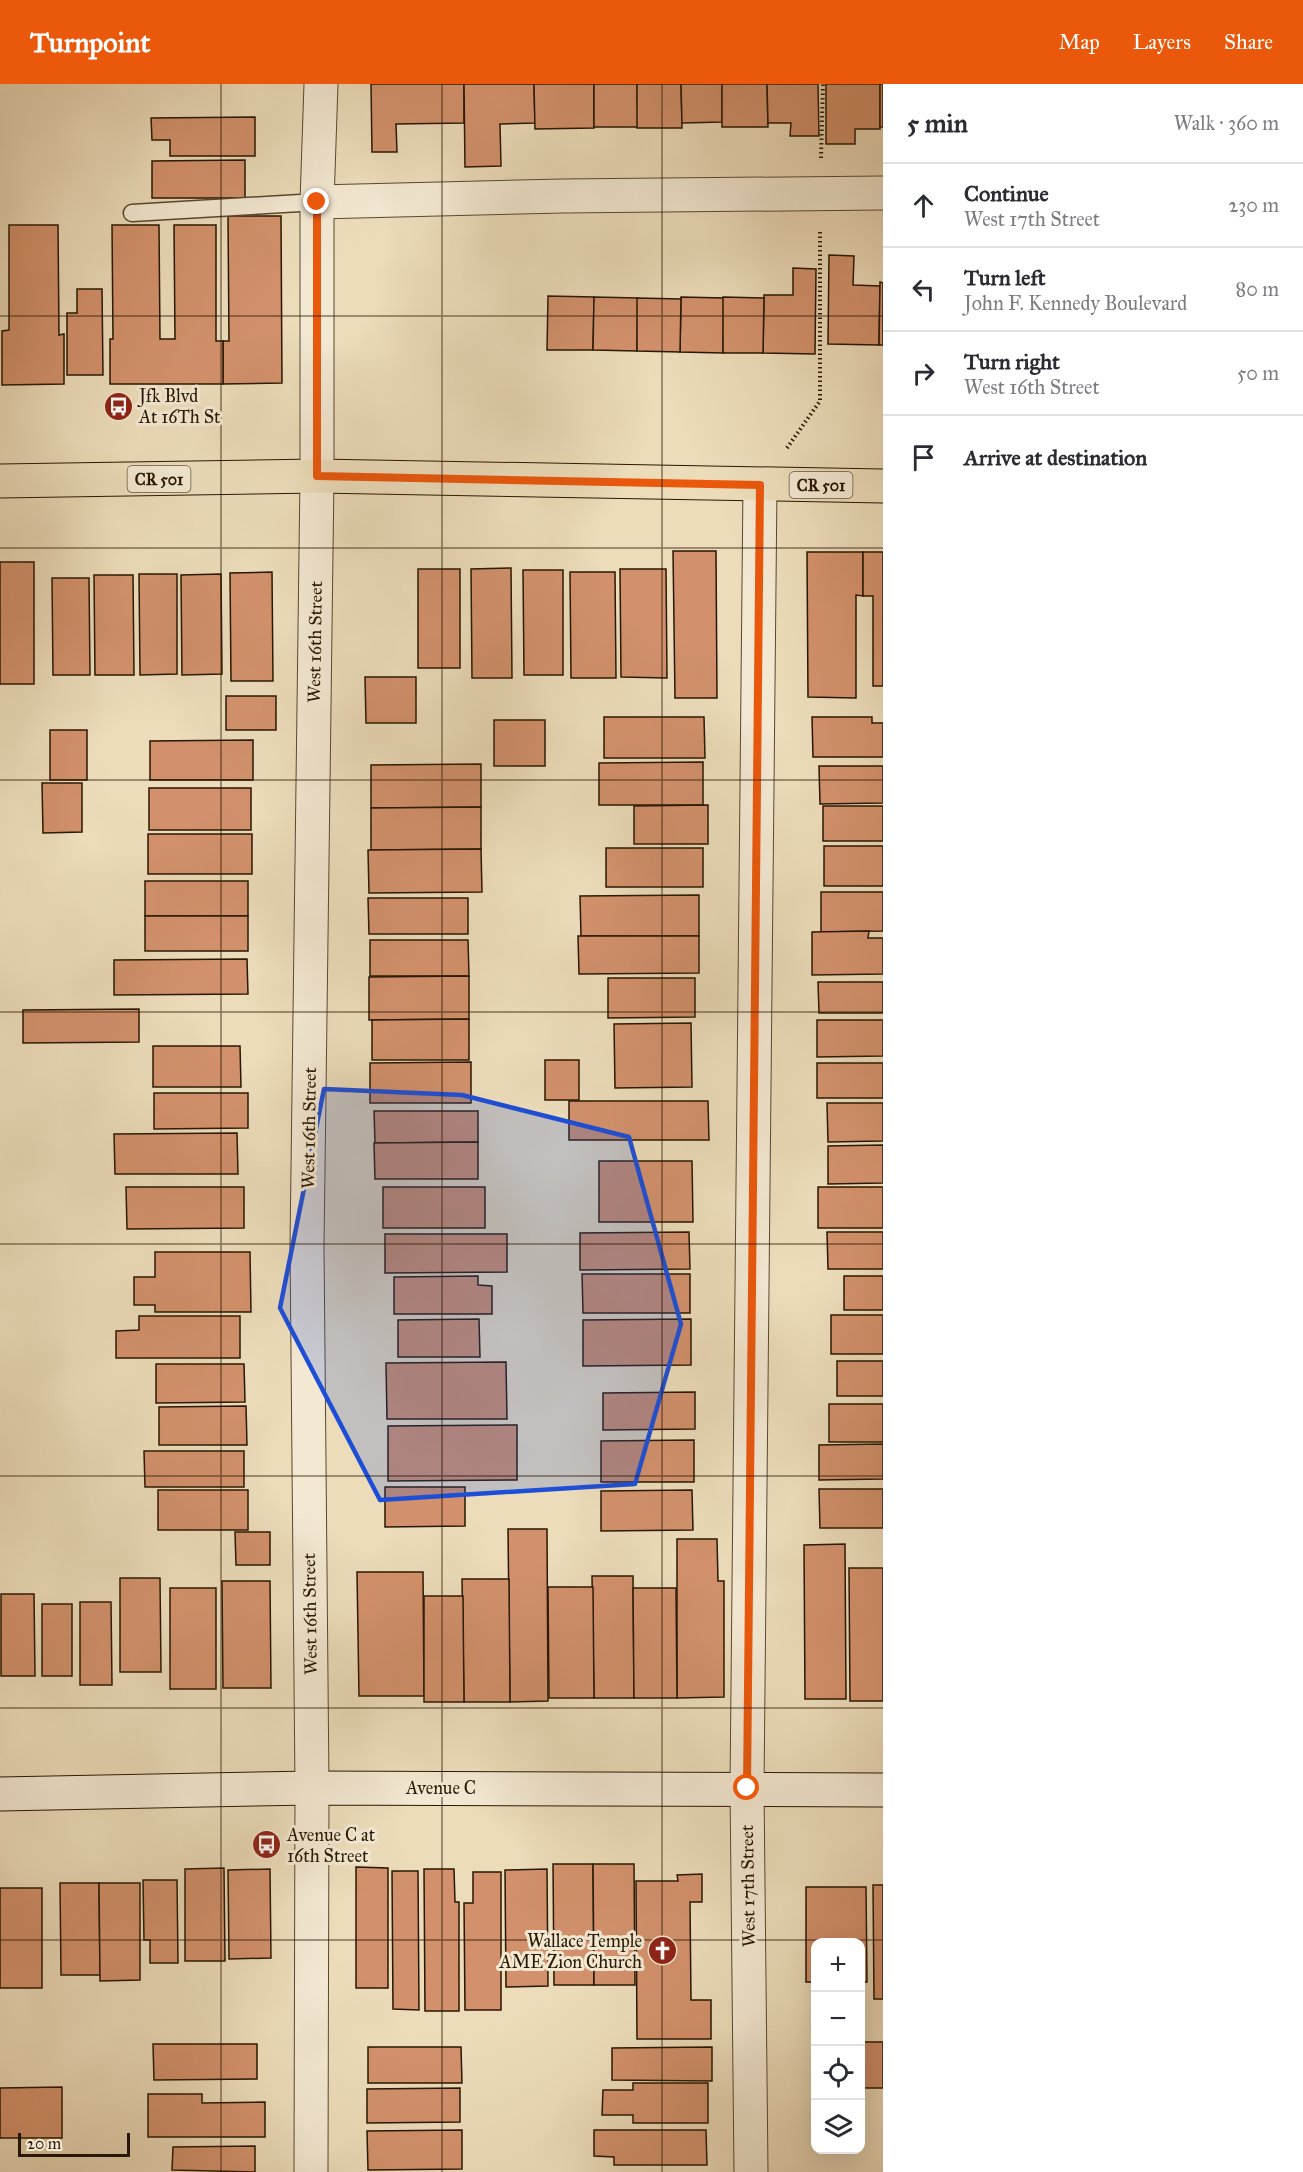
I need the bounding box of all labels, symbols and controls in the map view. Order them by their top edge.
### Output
text: Turnpoint [30,25,150,60]
text: Map [1059,29,1100,55]
text: Layers [1133,29,1191,55]
text: Share [1224,29,1273,55]
text: 5 min [907,107,968,139]
text: Walk · 360 m [1174,111,1279,135]
text: Continue [964,180,1049,207]
route end [303,188,329,214]
icon: ahead [907,189,940,222]
text: 230 m [1228,193,1279,217]
text: West 17th Street [964,207,1100,231]
text: Turn left [964,264,1046,291]
icon: left [907,273,940,306]
text: 80 m [1236,277,1279,301]
text: John F. Kennedy Boulevard [964,291,1187,315]
text: Turn right [964,348,1060,375]
icon: right [907,357,940,390]
text: 50 m [1237,361,1279,385]
text: West 16th Street [964,375,1099,399]
place label: Jfk Blvd At 16Th St [137,385,221,428]
bus stop icon: Jfk Blvd At 16Th St [102,390,134,422]
icon: arrive [907,441,940,474]
text: Arrive at destination [964,444,1147,471]
road number: CR 501 [128,466,190,492]
road number: CR 501 [790,472,852,498]
street label: West 16th Street [303,580,327,703]
street label: West 16th Street [297,1066,321,1189]
street label: West 16th Street [298,1552,322,1675]
route start [733,1774,759,1800]
street label: Avenue C [405,1777,476,1799]
place label: Avenue C at 16th Street [286,1824,376,1867]
street label: West 17th Street [736,1824,760,1947]
bus stop icon: Avenue C at 16th Street [250,1829,282,1861]
place label: Wallace Temple AME Zion Church [499,1930,642,1973]
church icon: Wallace Temple AME Zion Church [647,1935,679,1967]
map controls [811,1938,865,2154]
button: + [811,1938,865,1992]
button: − [811,1992,865,2046]
button: locate [811,2046,865,2100]
button: layers [811,2100,865,2154]
scale bar [18,2130,130,2158]
text: 20 m [27,2134,61,2153]

